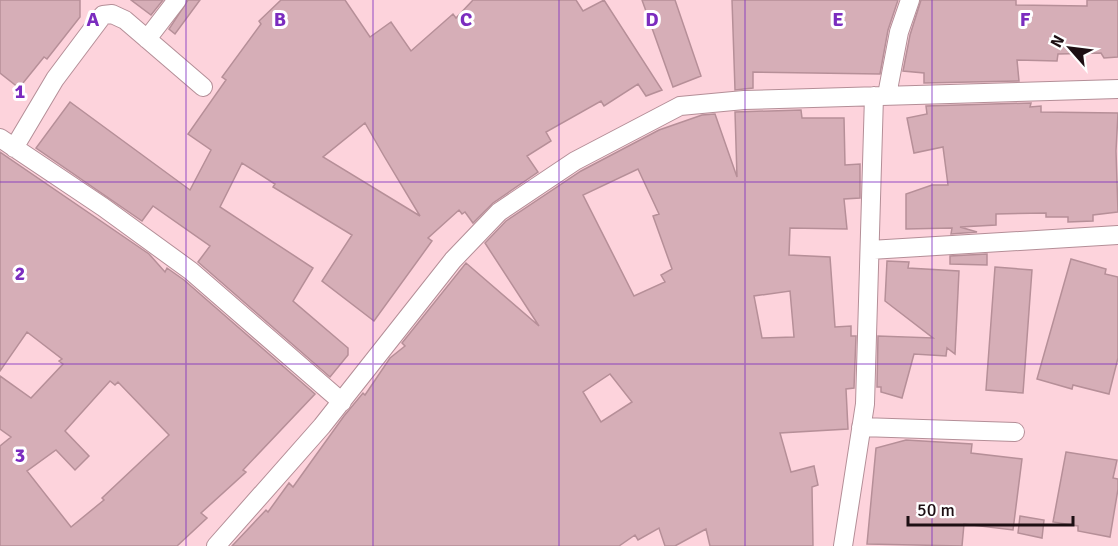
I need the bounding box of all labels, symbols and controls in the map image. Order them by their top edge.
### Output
text: A [87,7,100,32]
text: B [274,7,286,32]
text: C [460,7,472,32]
text: D [645,7,659,32]
text: E [832,7,844,32]
text: F [1020,7,1031,32]
north arrow [1040,18,1100,78]
text: N [1046,32,1069,51]
text: 1 [15,79,26,104]
text: 2 [15,261,25,286]
text: 3 [15,443,25,468]
scale bar [908,489,1073,527]
text: 50 m [917,499,955,521]

